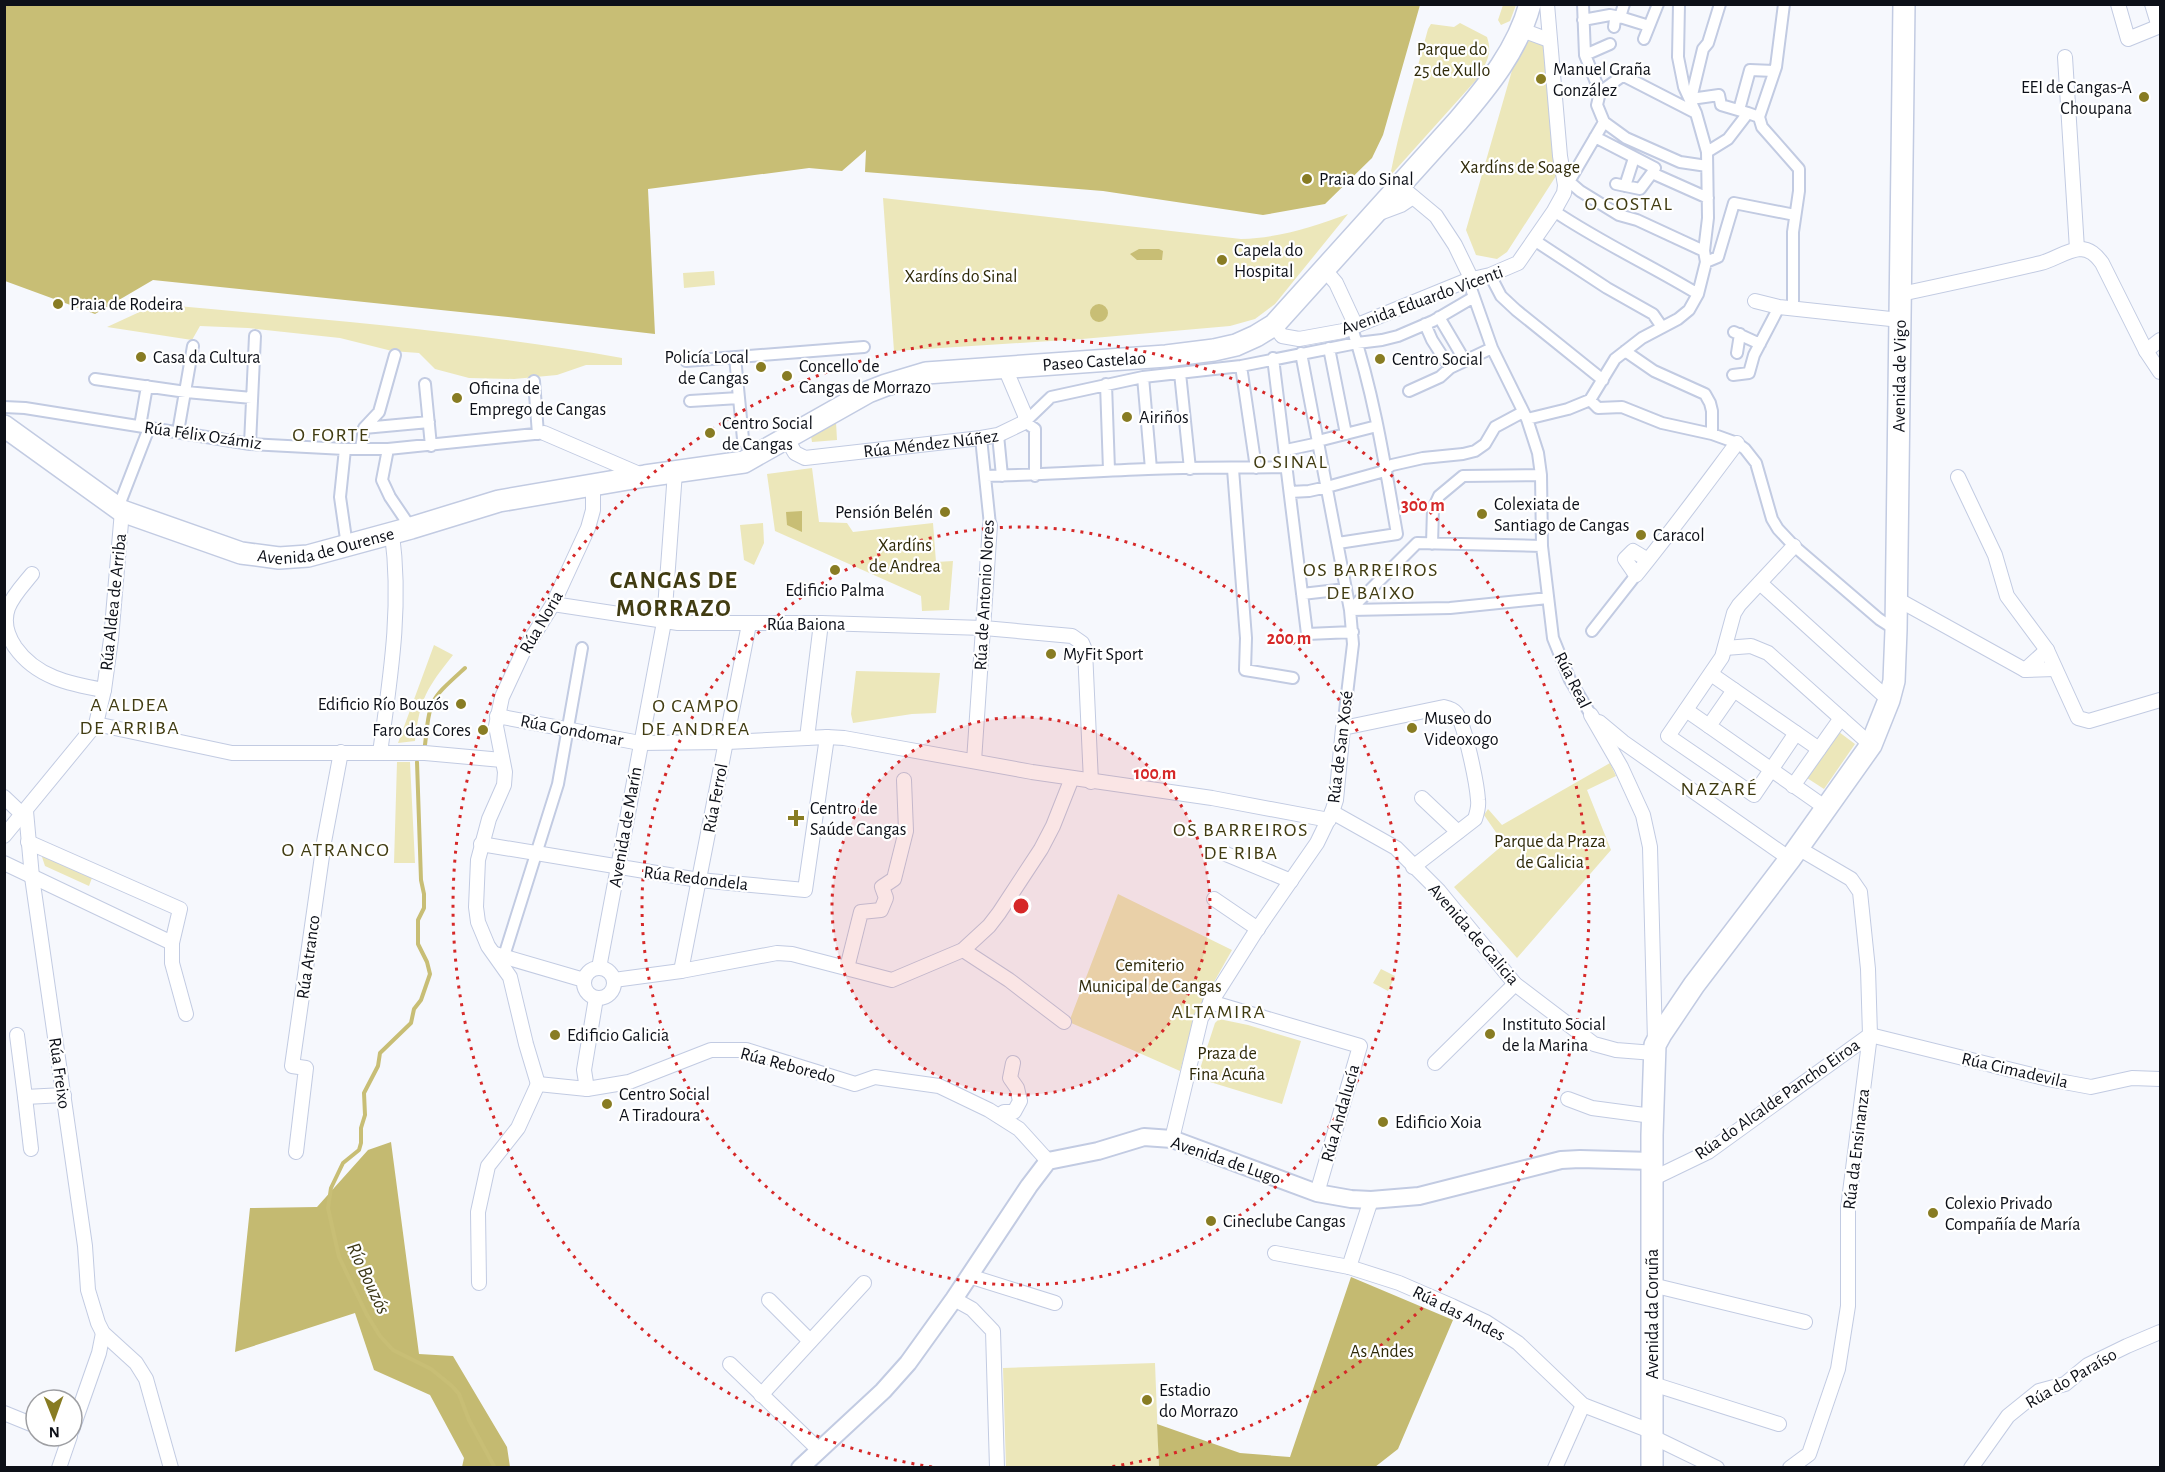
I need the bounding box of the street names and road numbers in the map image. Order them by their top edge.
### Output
street label: Avenida Eduardo Vicenti [1339,263,1506,339]
street label: Avenida de Vigo [1891,319,1910,433]
street label: Paseo Castelao [1042,349,1147,375]
street label: Rúa Félix Ozámiz [143,419,263,453]
street label: Rúa Méndez Núñez [863,427,1000,461]
street label: Rúa de Antonio Nores [972,519,998,671]
street label: Avenida de Ourense [256,525,396,568]
street label: Rúa Aldea de Arriba [98,532,130,672]
street label: Rúa Noria [517,588,567,657]
street label: Rúa Baiona [767,616,845,634]
street label: Rúa Real [1550,649,1594,711]
street label: Rúa de San Xosé [1325,690,1357,804]
street label: Rúa Gondomar [519,712,625,750]
street label: Rúa Ferrol [700,762,732,834]
street label: Avenida de Marín [607,765,645,889]
street label: Rúa Redondela [642,864,749,894]
street label: Avenida de Galicia [1424,880,1522,989]
street label: Rúa Atranco [294,914,324,1000]
street label: Rúa Freixo [45,1036,73,1110]
street label: Rúa do Alcalde Pancho Eiroa [1692,1036,1863,1164]
street label: Rúa Reboredo [738,1045,838,1087]
street label: Rúa Cimadevila [1960,1050,2070,1092]
street label: Rúa Andalucía [1318,1063,1363,1164]
street label: Rúa da Ensinanza [1841,1088,1873,1211]
street label: Avenida de Lugo [1168,1134,1283,1188]
street label: Avenida da Coruña [1644,1249,1662,1379]
street label: Rúa das Andes [1409,1283,1508,1345]
street label: Rúa do Paraíso [2023,1345,2120,1412]

